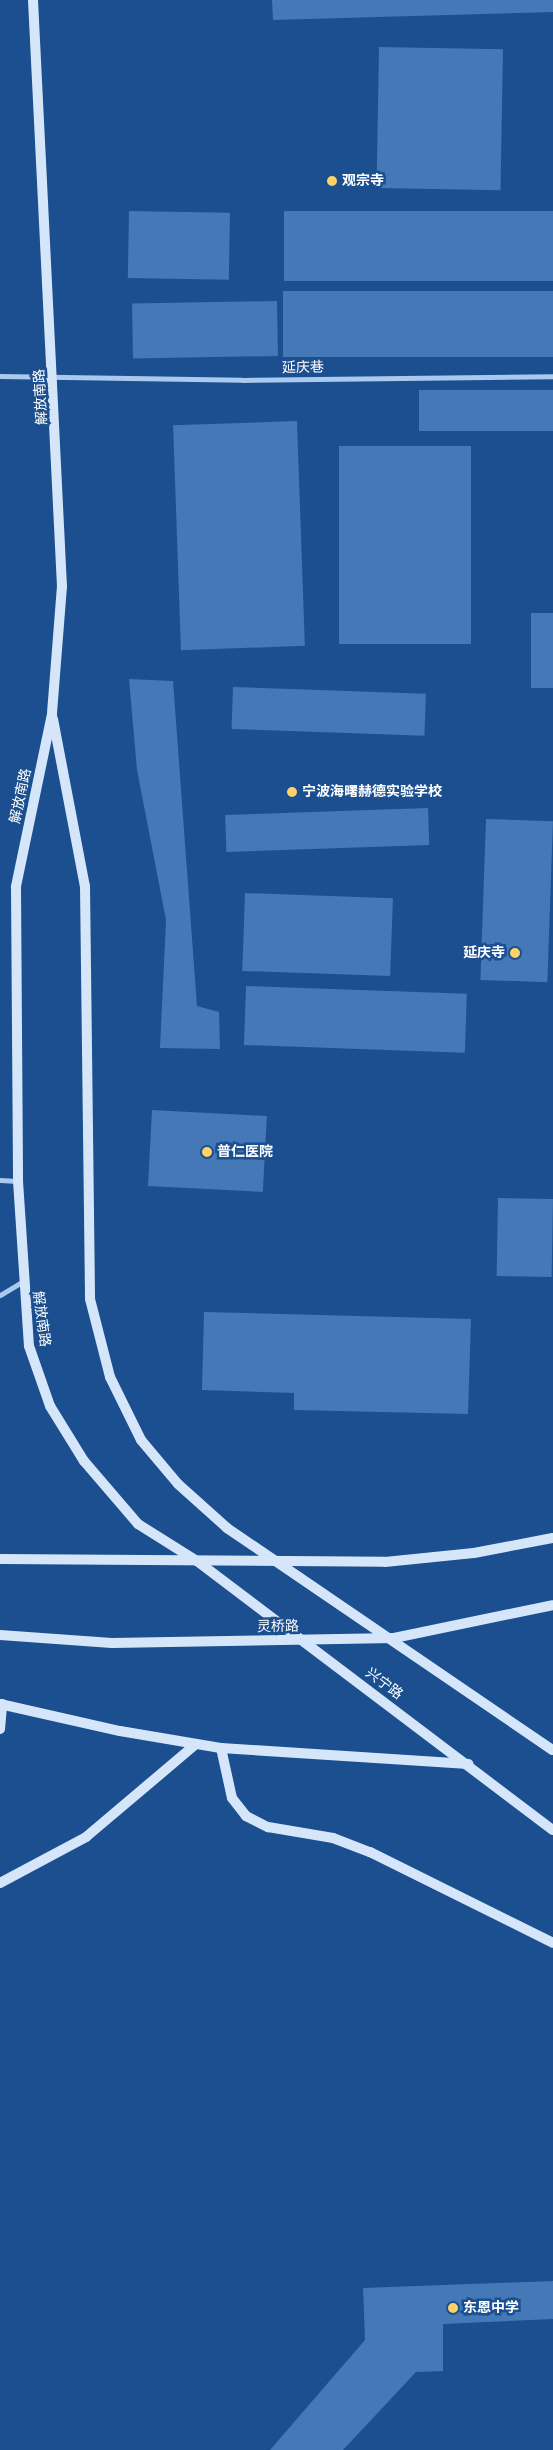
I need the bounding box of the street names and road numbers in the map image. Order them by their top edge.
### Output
street label: 延庆巷 [282,359,324,377]
street label: 解放南路 [31,369,51,425]
street label: 解放南路 [7,767,35,825]
street label: 解放南路 [29,1290,53,1348]
street label: 灵桥路 [257,1618,299,1636]
street label: 兴宁路 [362,1665,406,1703]

